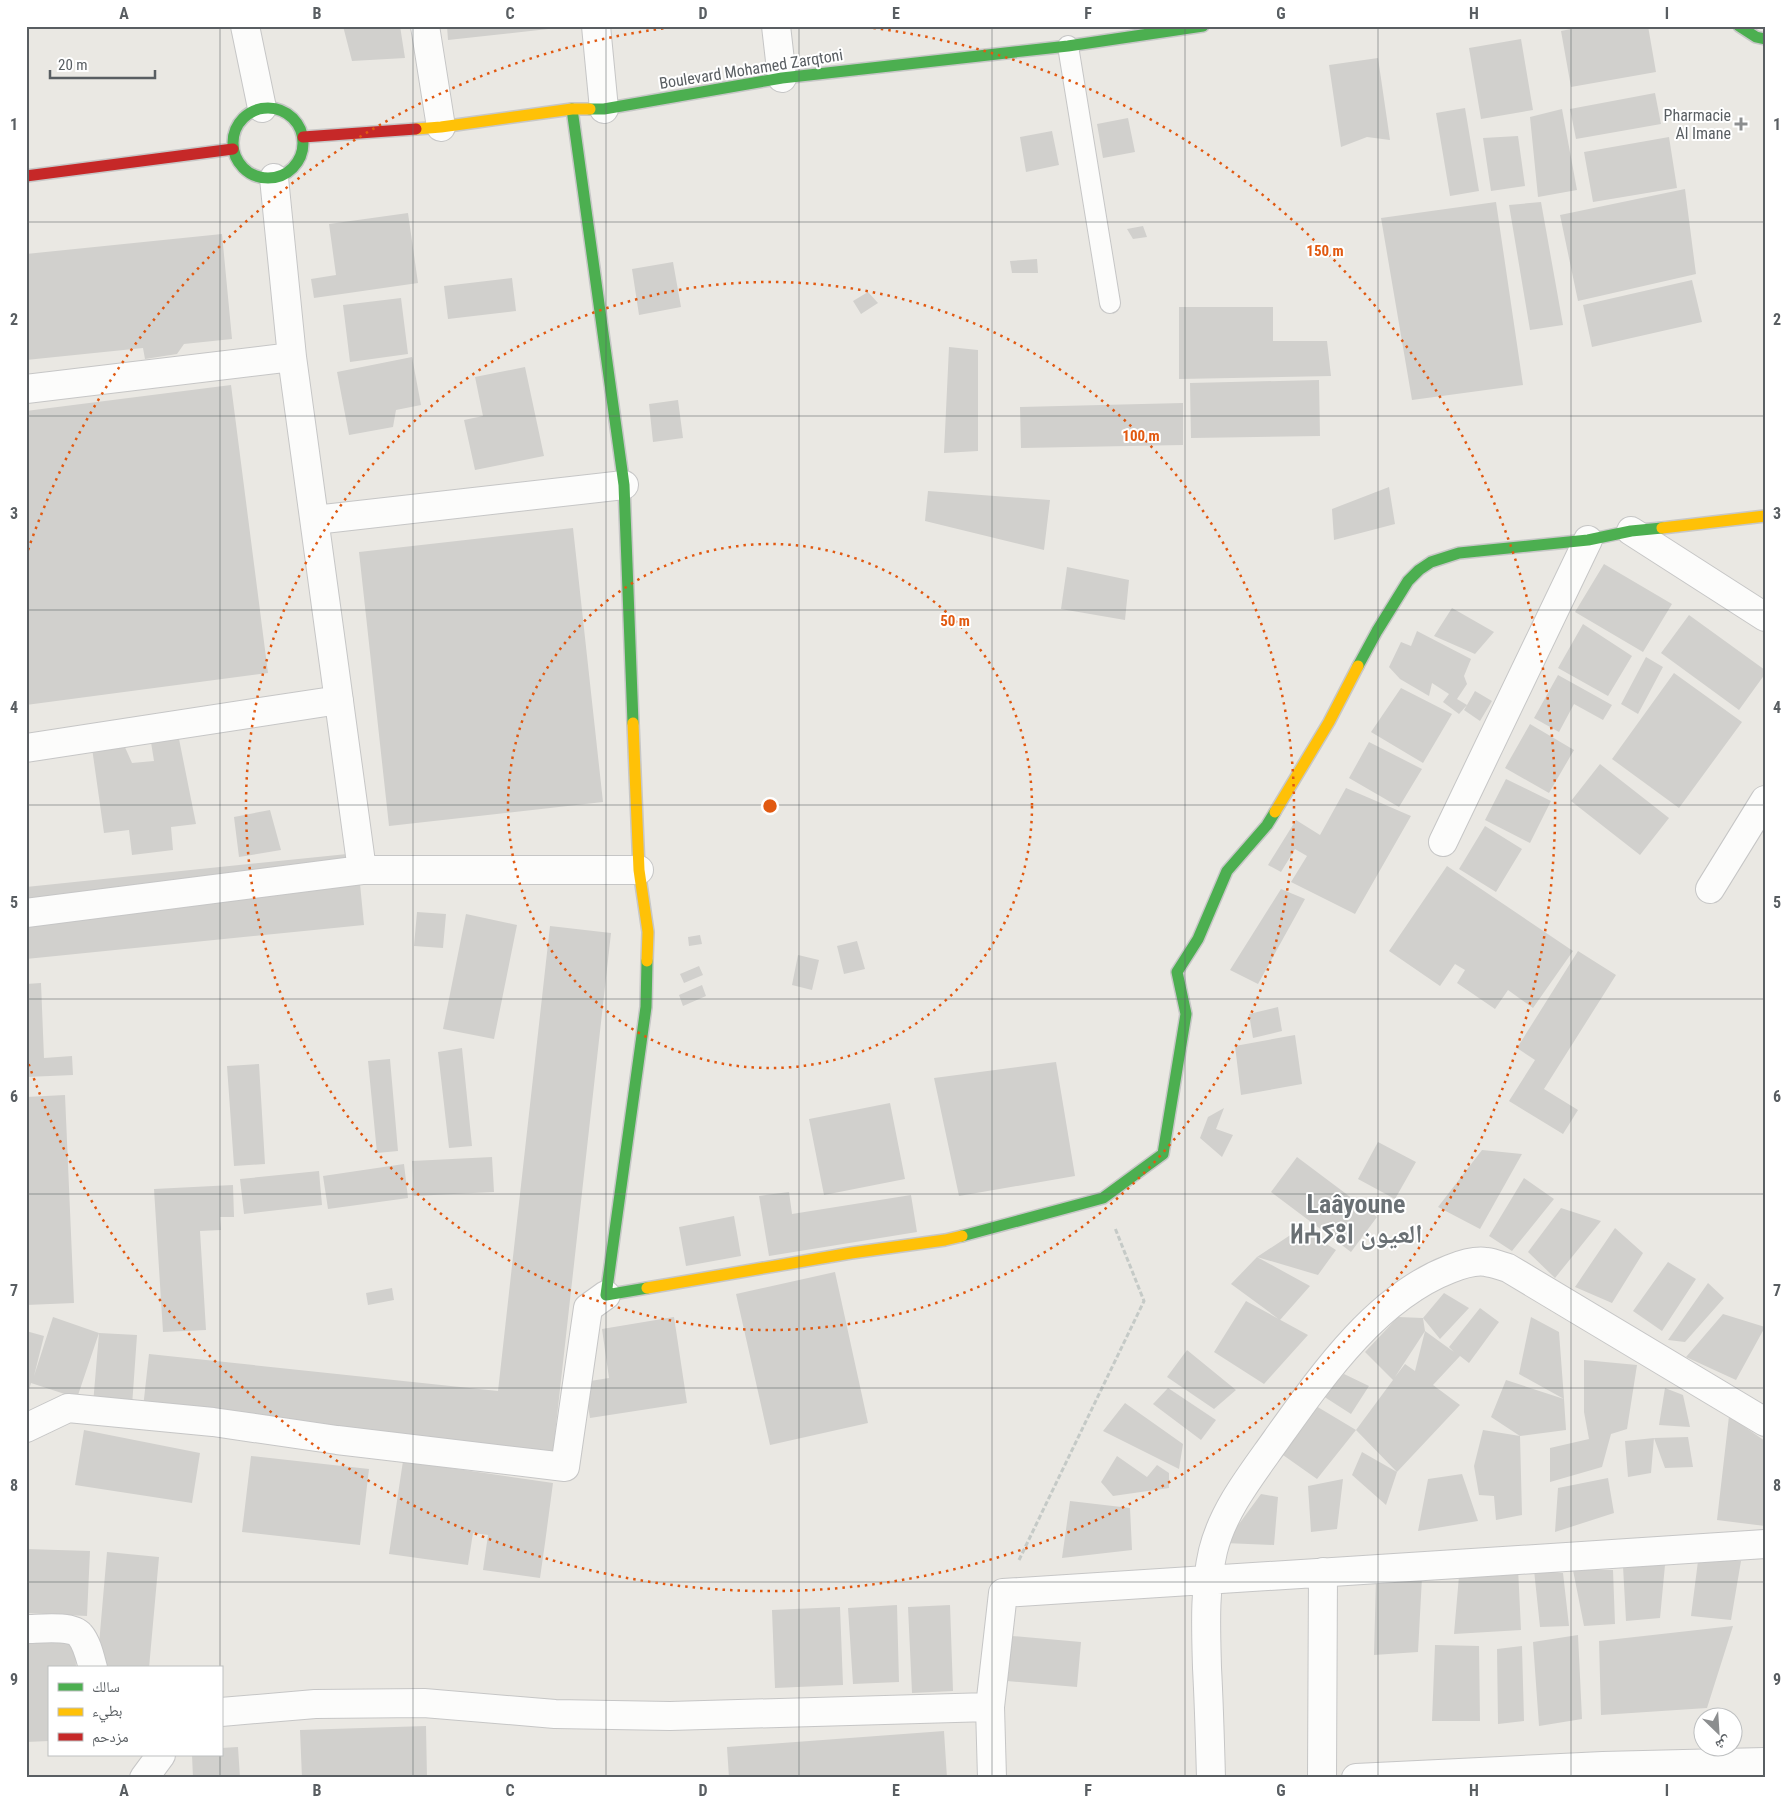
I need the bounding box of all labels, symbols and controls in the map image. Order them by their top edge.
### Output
text: A [119,4,129,23]
text: B [313,4,322,23]
text: C [505,4,515,23]
text: D [698,4,708,23]
text: E [892,4,900,23]
text: F [1084,4,1092,23]
text: G [1276,4,1286,23]
text: H [1469,4,1479,23]
text: I [1665,4,1669,23]
street label: Boulevard Mohamed Zarqtoni [658,45,844,93]
scale bar [50,48,155,80]
text: 20 m [58,56,88,74]
place label: Pharmacie Al Imane [1664,106,1731,143]
text: 1 [10,115,18,134]
text: 1 [1773,115,1781,134]
marker: Pharmacie Al Imane [1735,118,1747,130]
text: 150 m [1306,242,1344,260]
text: 2 [10,310,18,329]
text: 2 [1773,310,1781,329]
text: 100 m [1122,427,1160,445]
text: 3 [10,504,18,523]
text: 3 [1773,504,1781,523]
text: 50 m [940,612,970,630]
text: 4 [10,698,18,717]
text: 4 [1773,698,1781,717]
centre of rings [761,797,779,815]
text: 5 [10,893,18,912]
text: 5 [1773,893,1781,912]
text: 6 [10,1087,18,1106]
text: 6 [1773,1087,1781,1106]
district label: Laâyoune ⵍⵄⵢⵓⵏ العيون [1289,1189,1423,1250]
text: 7 [10,1281,18,1300]
text: 7 [1773,1281,1781,1300]
text: 8 [10,1476,18,1495]
text: 8 [1773,1476,1781,1495]
legend [48,1666,222,1756]
text: 9 [10,1670,18,1689]
text: 9 [1773,1670,1781,1689]
text: سالك [92,1678,120,1696]
text: بطيء [92,1702,122,1723]
north arrow [1694,1706,1744,1756]
text: مزدحم [92,1728,129,1747]
text: ش [1713,1732,1734,1754]
text: A [119,1781,129,1800]
text: B [313,1781,322,1800]
text: C [505,1781,515,1800]
text: D [698,1781,708,1800]
text: E [892,1781,900,1800]
text: F [1084,1781,1092,1800]
text: G [1276,1781,1286,1800]
text: H [1469,1781,1479,1800]
text: I [1665,1781,1669,1800]

